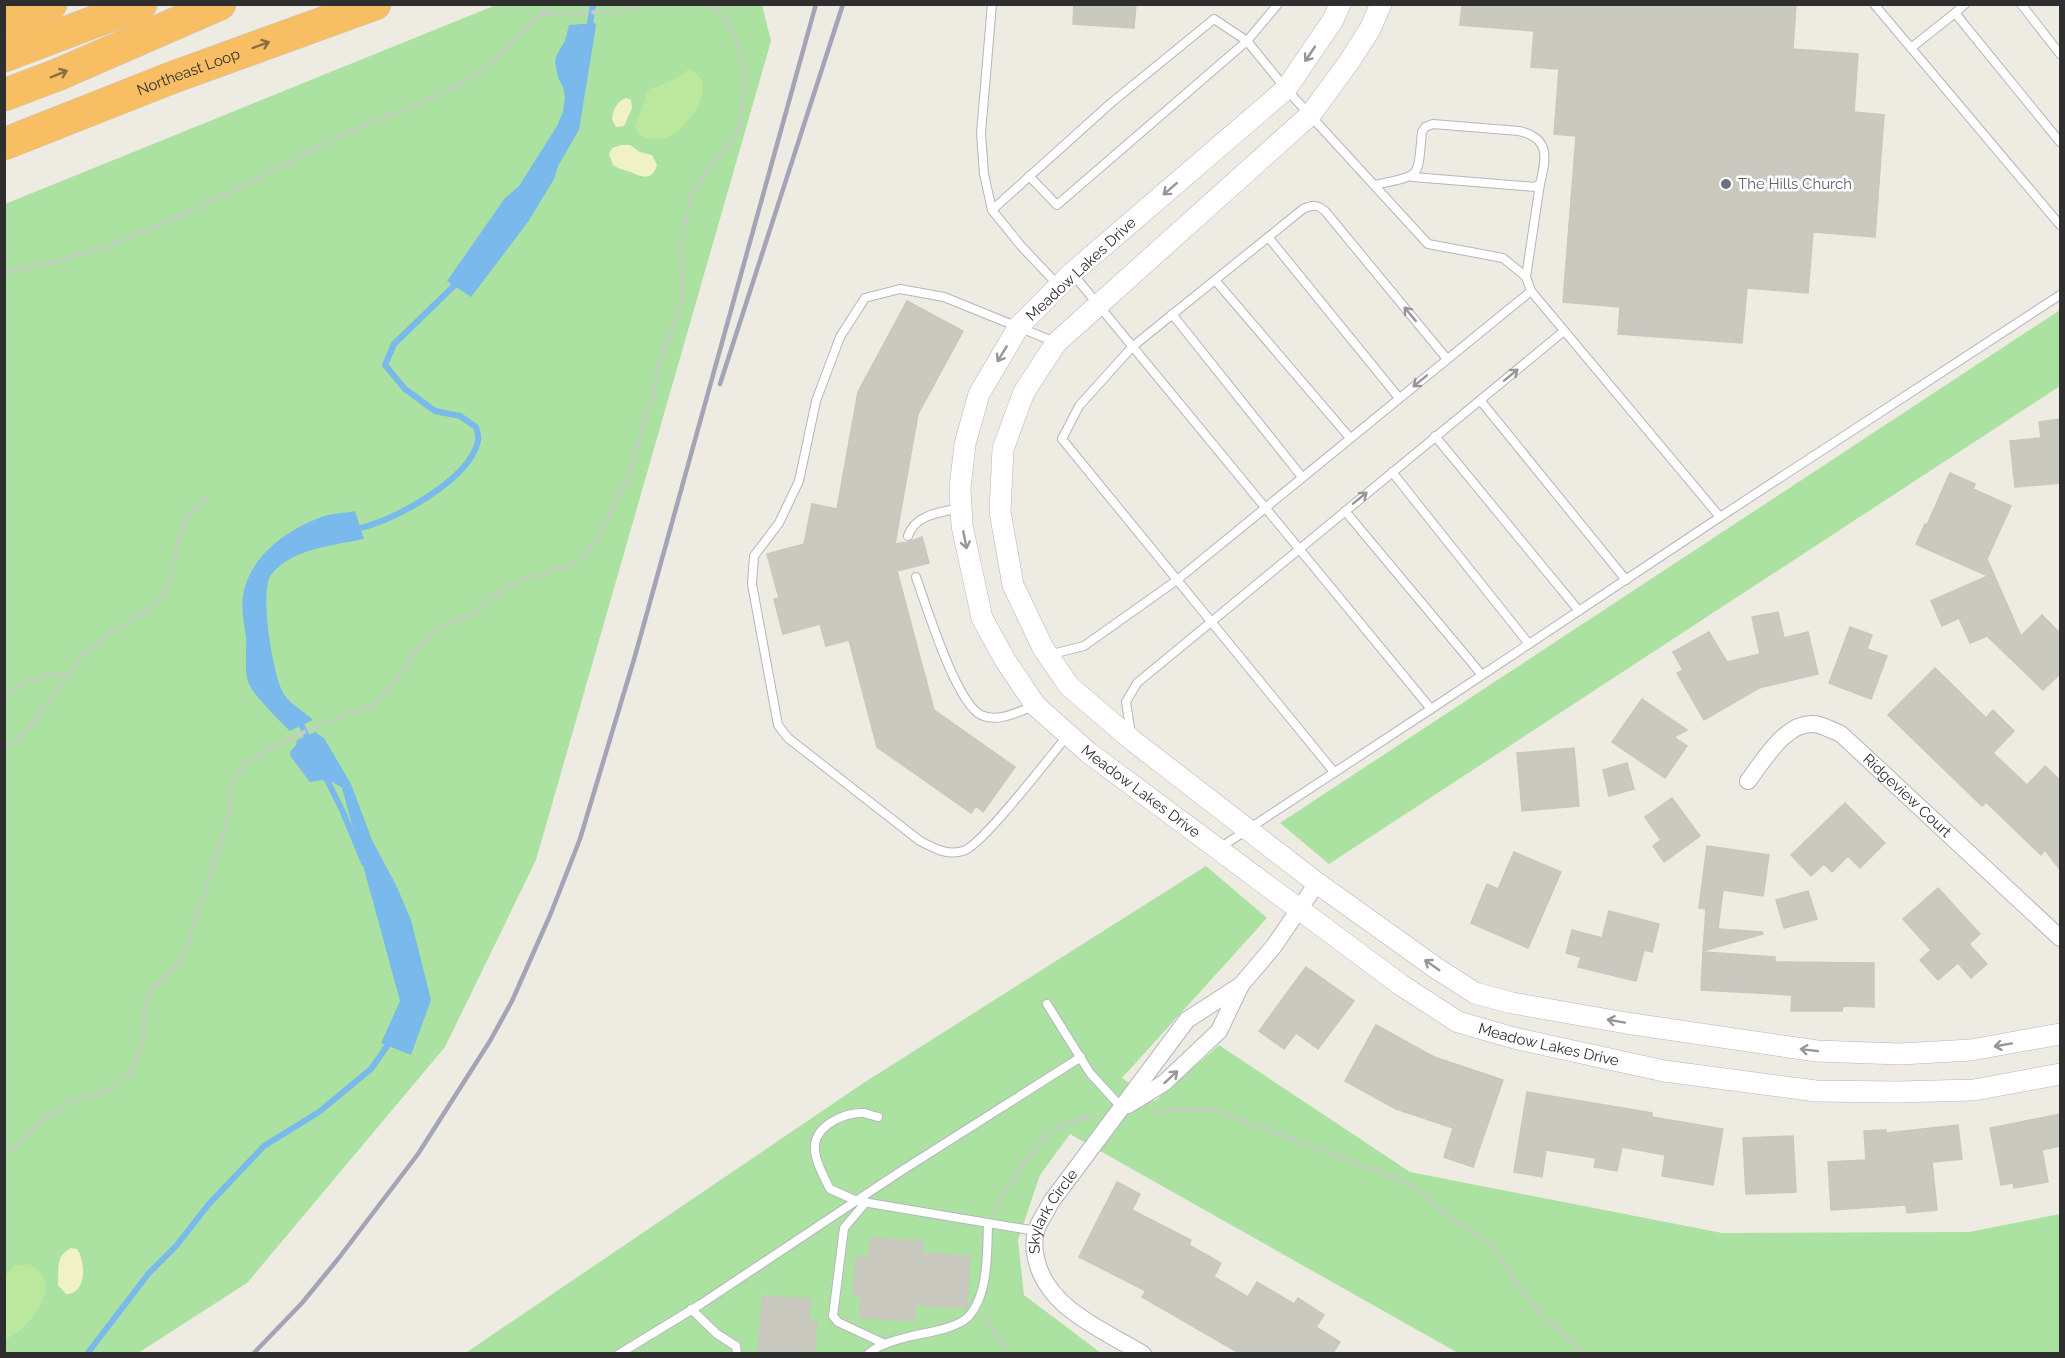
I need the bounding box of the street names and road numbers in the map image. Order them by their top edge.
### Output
street label: Northeast Loop [134,45,242,99]
street label: Meadow Lakes Drive [1022,213,1140,325]
street label: Meadow Lakes Drive [1077,741,1204,842]
street label: Ridgeview Court [1859,750,1955,841]
street label: Meadow Lakes Drive [1476,1019,1621,1070]
street label: Skylark Circle [1025,1165,1082,1255]

